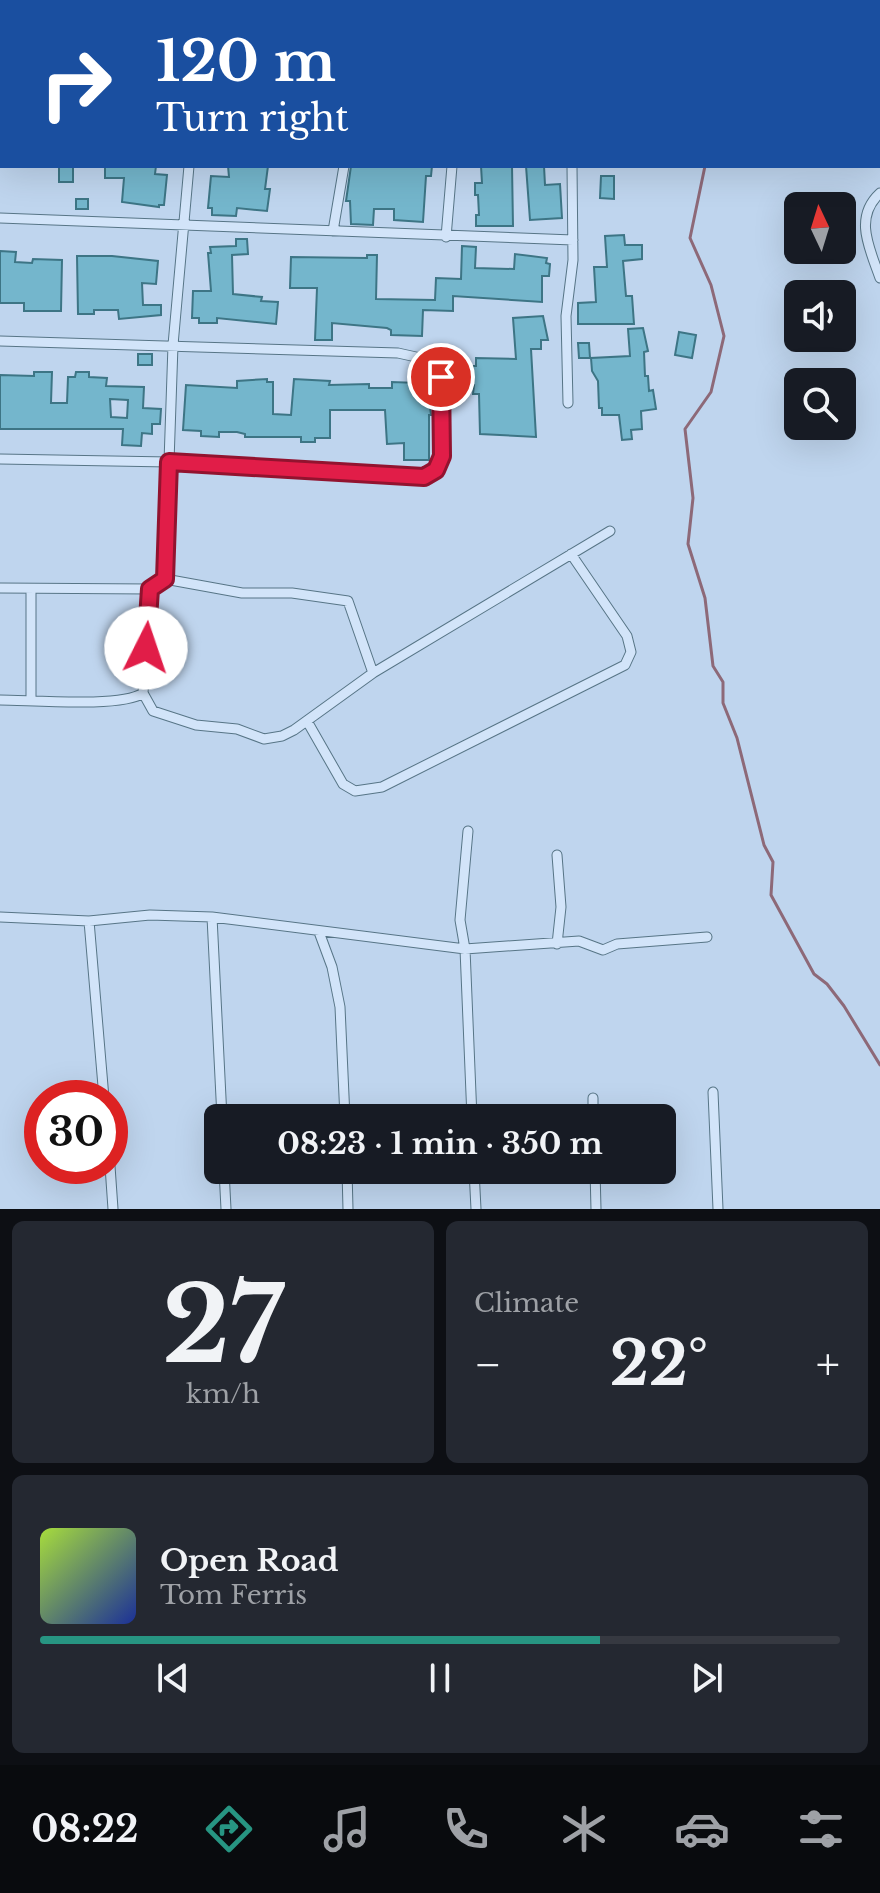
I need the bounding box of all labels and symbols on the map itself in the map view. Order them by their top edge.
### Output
north arrow [784,192,856,264]
pin [407,343,475,411]
position arrow [104,606,188,690]
speed limit sign: 30 [24,1080,128,1184]

